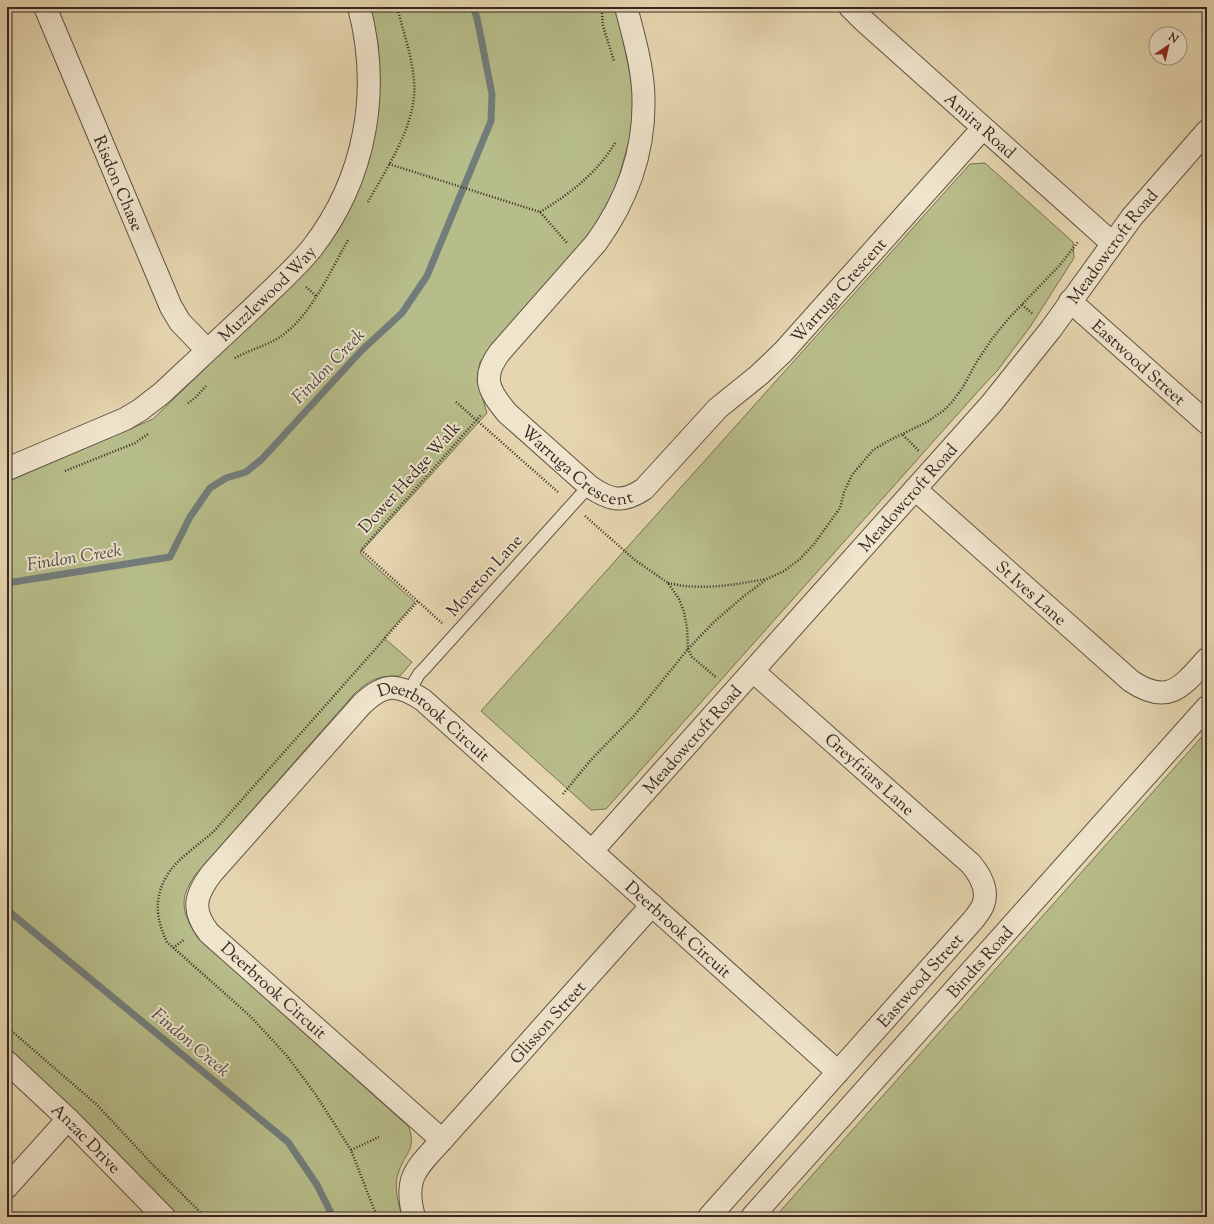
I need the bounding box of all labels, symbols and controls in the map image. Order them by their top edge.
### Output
north arrow [1148,26,1188,66]
text: N [1164,29,1181,48]
street label: Amira Road [938,88,1020,165]
street label: Risdon Chase [86,132,148,236]
street label: Meadowcroft Road [1063,185,1165,310]
street label: Warruga Crescent [786,234,893,349]
street label: Muzzlewood Way [214,241,323,348]
street label: Eastwood Street [1085,315,1190,412]
water label: Findon Creek [287,324,372,411]
street label: Dower Hedge Walk [354,417,467,539]
street label: Warruga Crescent [515,421,637,513]
street label: Meadowcroft Road [854,439,964,558]
street label: Moreton Lane [442,530,529,623]
water label: Findon Creek [25,539,124,579]
street label: St Ives Lane [989,556,1071,632]
street label: Deerbrook Circuit [375,677,494,768]
street label: Meadowcroft Road [638,681,749,800]
street label: Greyfriars Lane [818,729,919,822]
street label: Deerbrook Circuit [619,876,736,985]
street label: Bindts Road [943,922,1020,1004]
street label: Eastwood Street [873,929,970,1034]
street label: Deerbrook Circuit [214,937,331,1046]
street label: Glisson Street [505,977,592,1070]
water label: Findon Creek [145,1003,235,1084]
street label: Anzac Drive [45,1099,125,1180]

